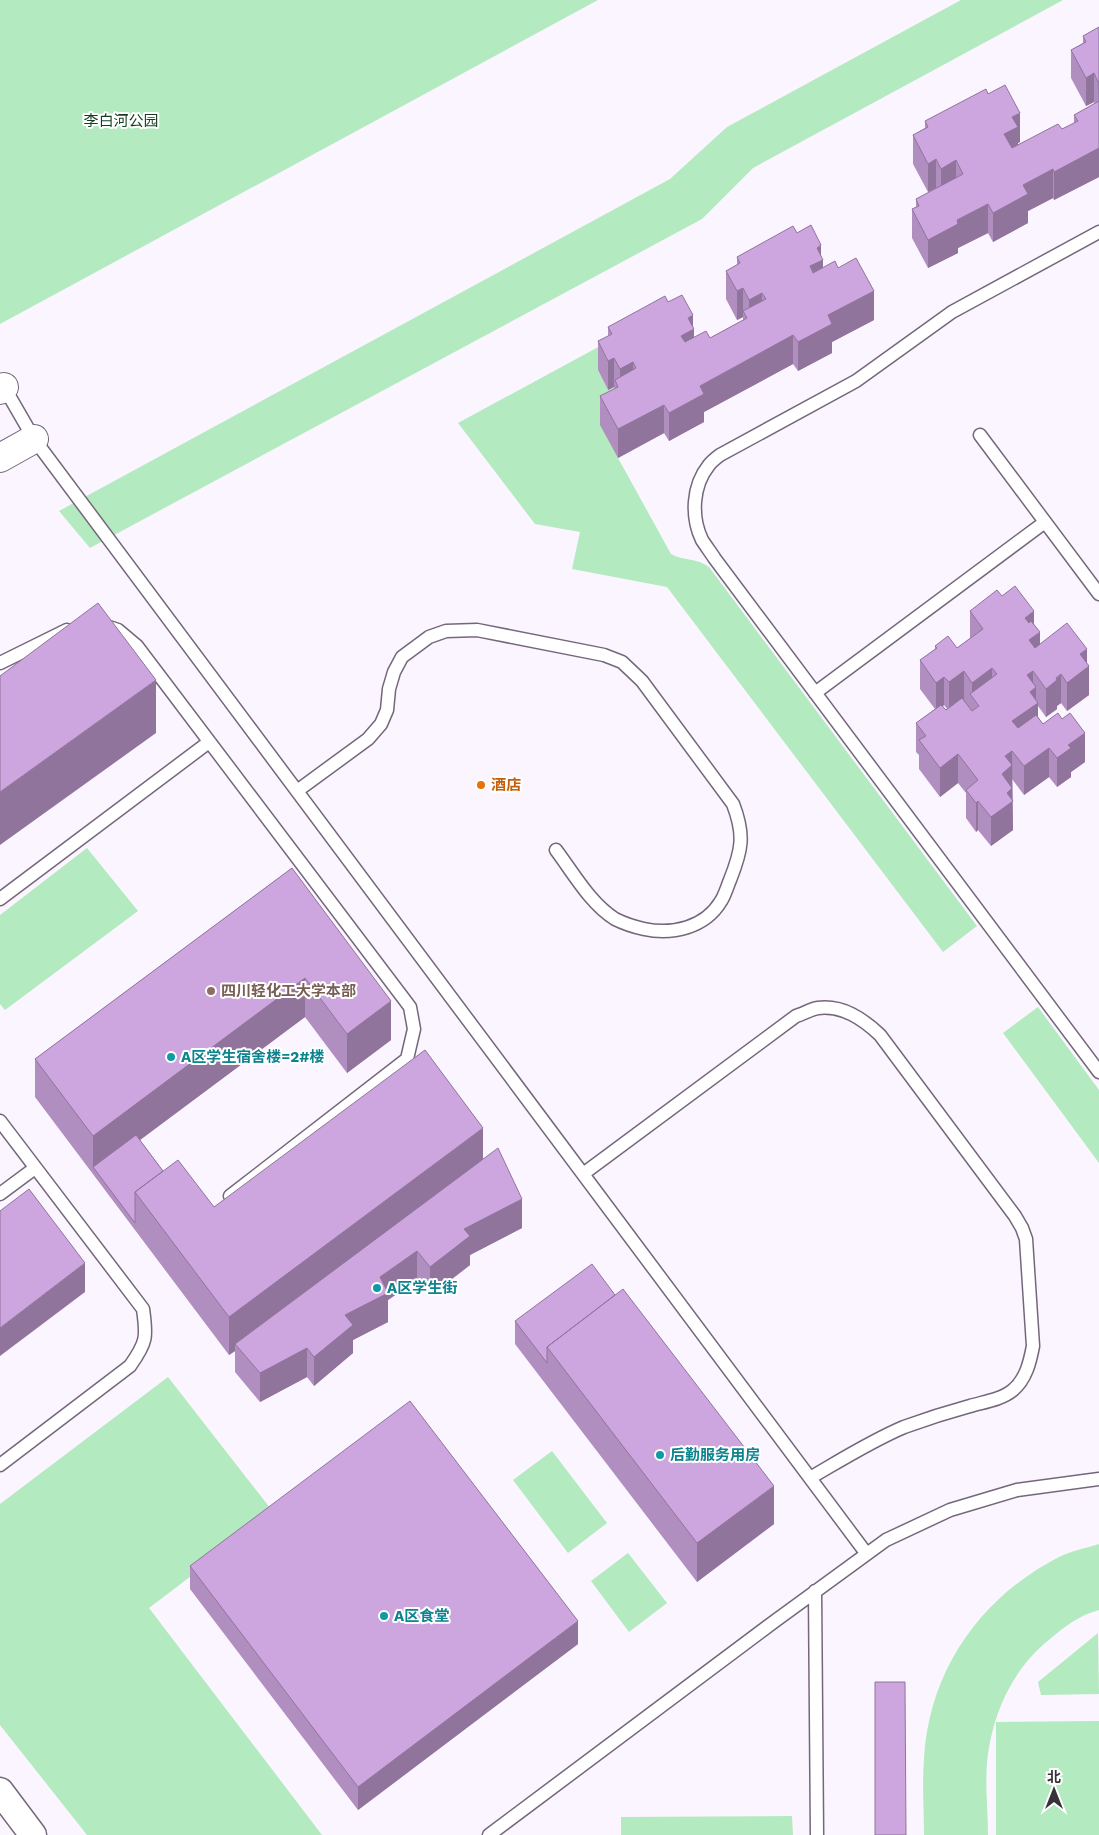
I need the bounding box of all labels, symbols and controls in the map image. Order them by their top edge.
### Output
park label: 李白河公园 [83,112,159,130]
place label: 酒店 [491,776,521,794]
marker: 酒店 [475,779,487,791]
place label: 四川轻化工大学本部 [221,982,356,1000]
marker: 四川轻化工大学本部 [205,985,217,997]
place label: A区学生宿舍楼=2#楼 [181,1048,324,1066]
marker: A区学生宿舍楼=2#楼 [165,1051,177,1063]
place label: A区学生街 [387,1279,457,1297]
marker: A区学生街 [371,1282,383,1294]
place label: 后勤服务用房 [670,1446,760,1464]
marker: 后勤服务用房 [654,1449,666,1461]
place label: A区食堂 [394,1607,449,1625]
marker: A区食堂 [378,1610,390,1622]
north arrow [1029,1765,1079,1815]
text: 北 [1047,1769,1061,1785]

